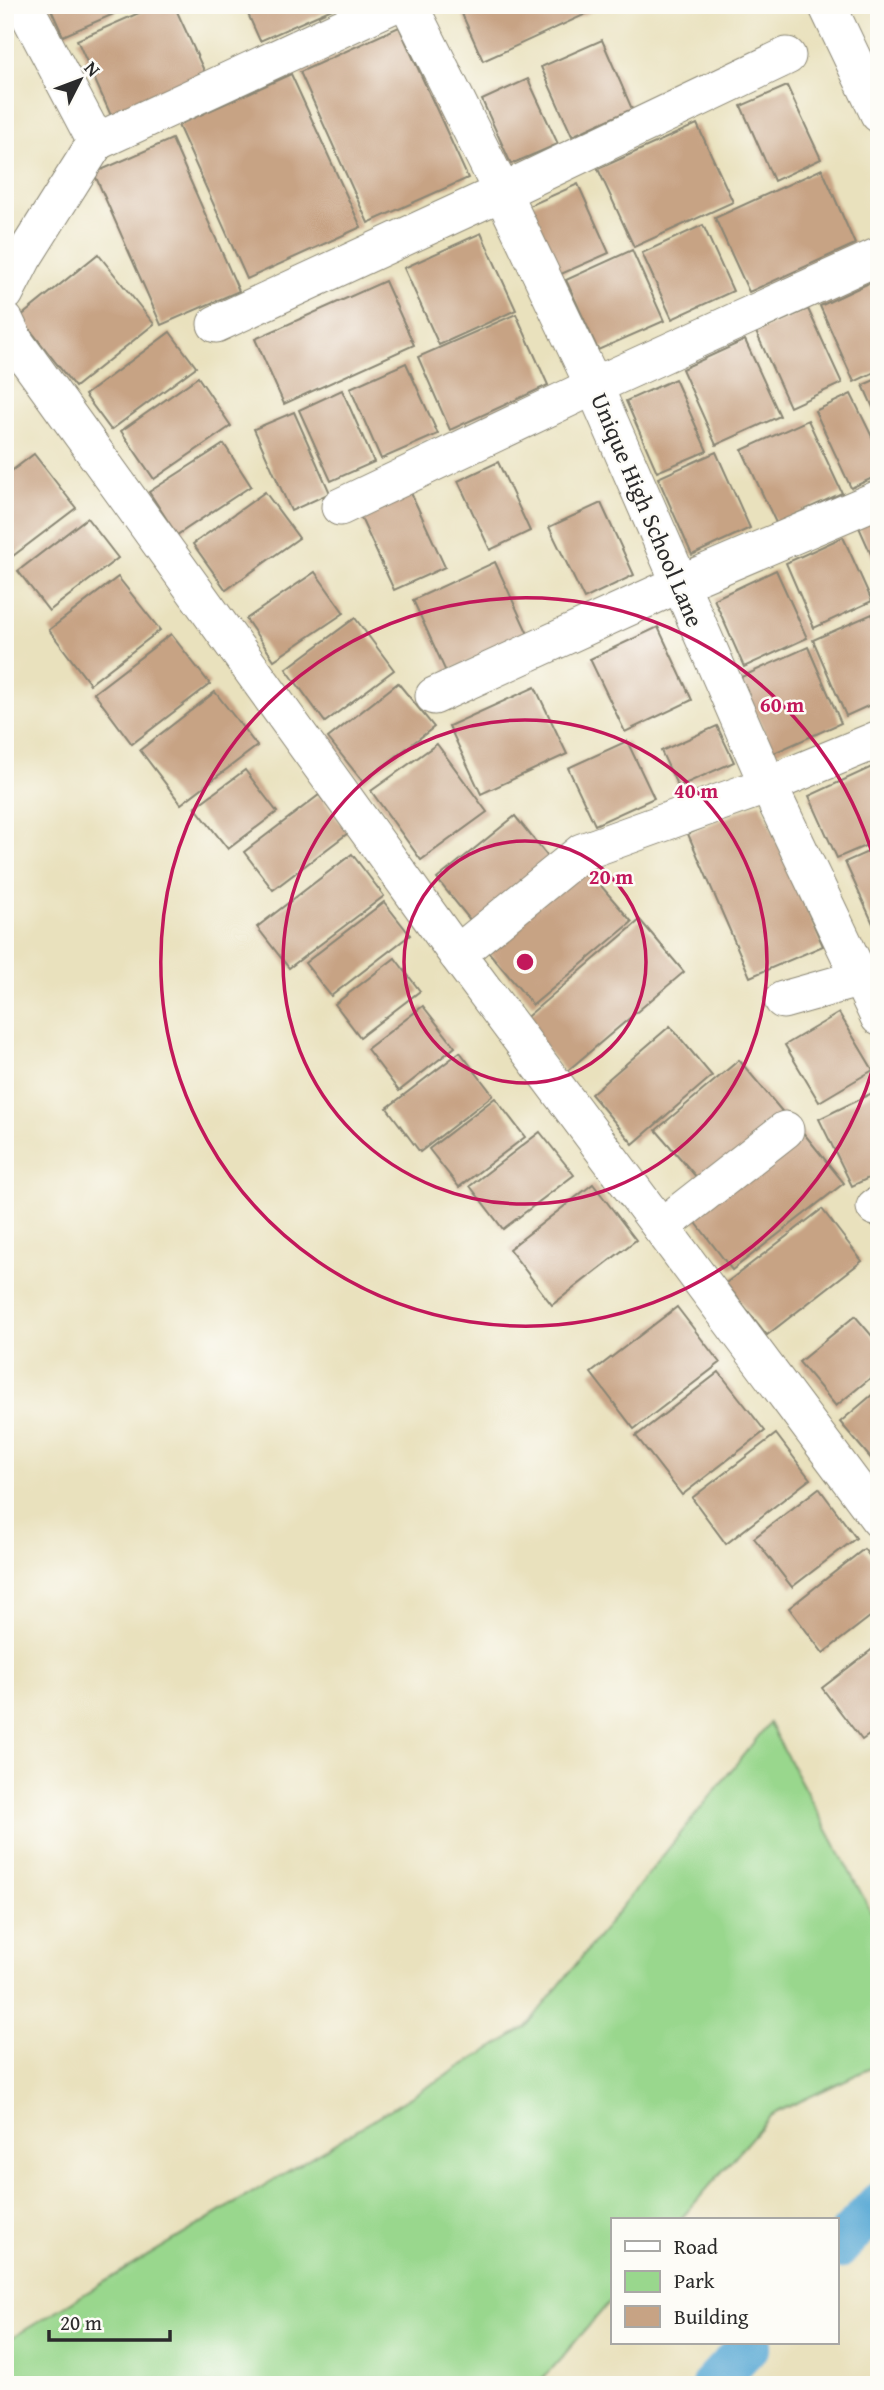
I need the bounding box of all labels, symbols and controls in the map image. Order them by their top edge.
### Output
north arrow [46,46,116,116]
text: N [78,55,107,83]
street label: Unique High School Lane [582,387,713,632]
text: 60 m [760,689,804,720]
text: 40 m [674,775,718,806]
text: 20 m [589,861,633,892]
centre of rings [513,950,537,974]
legend [611,2218,838,2344]
text: Road [674,2231,719,2262]
text: Park [674,2265,715,2296]
scale bar [49,2299,170,2343]
text: Building [674,2301,749,2332]
text: 20 m [60,2307,102,2338]

